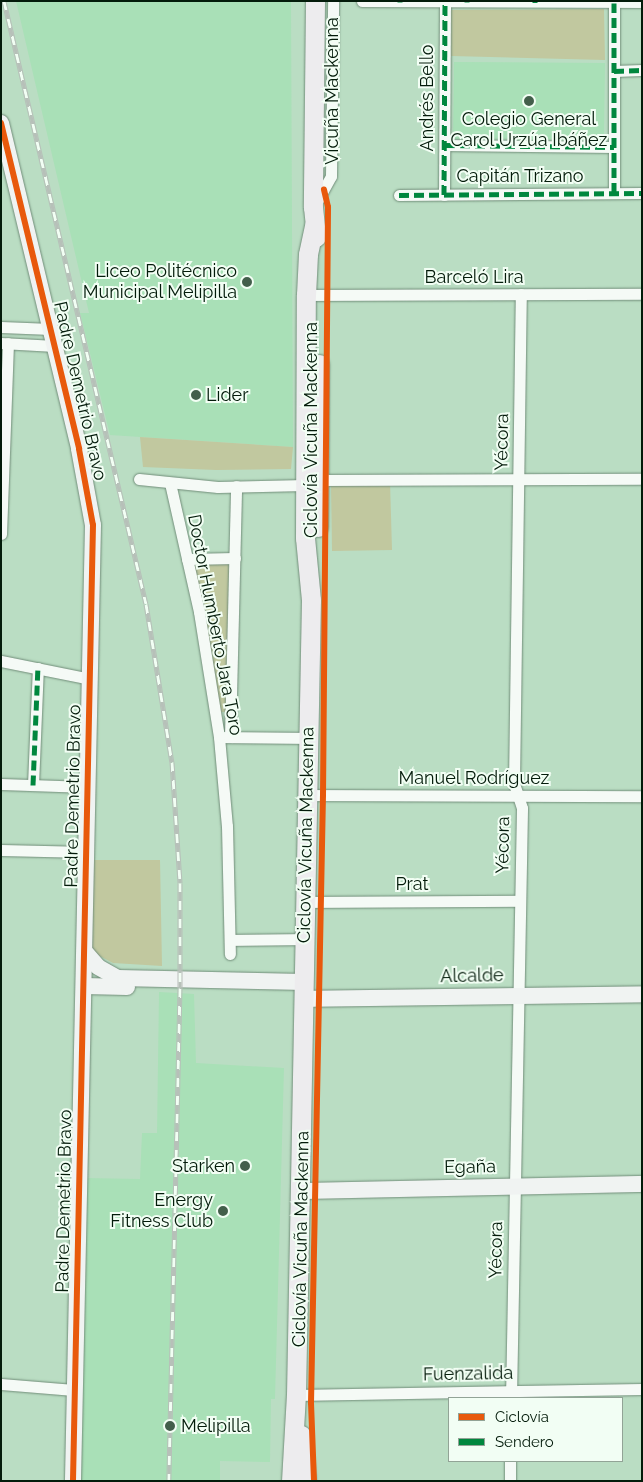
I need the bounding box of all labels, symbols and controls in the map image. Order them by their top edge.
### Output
street label: Vicuña Mackenna [321,17,343,165]
street label: Andrés Bello [416,45,438,151]
marker: Colegio General Carol Urzúa Ibáñez [523,95,535,107]
place label: Colegio General Carol Urzúa Ibáñez [450,109,608,152]
street label: Capitán Trizano [456,165,584,187]
place label: Liceo Politécnico Municipal Melipilla [82,261,237,304]
street label: Barceló Lira [425,266,523,288]
marker: Liceo Politécnico Municipal Melipilla [241,276,253,288]
street label: Padre Demetrio Bravo [49,299,111,483]
street label: Ciclovía Vicuña Mackenna [300,322,322,538]
place label: Lider [206,384,248,406]
marker: Lider [190,389,202,401]
street label: Yécora [491,413,513,471]
street label: Doctor Humberto Jara Toro [183,512,247,738]
street label: Padre Demetrio Bravo [61,704,85,888]
street label: Ciclovía Vicuña Mackenna [293,726,319,944]
street label: Manuel Rodríguez [398,767,550,789]
street label: Yécora [492,816,514,874]
street label: Prat [395,873,429,895]
street label: Alcalde [440,965,504,987]
street label: Padre Demetrio Bravo [52,1109,76,1293]
street label: Ciclovía Vicuña Mackenna [288,1130,314,1348]
place label: Starken [172,1155,235,1177]
street label: Egaña [444,1156,496,1178]
marker: Starken [239,1160,251,1172]
place label: Energy Fitness Club [110,1190,213,1232]
marker: Energy Fitness Club [217,1205,229,1217]
street label: Yécora [485,1221,507,1279]
street label: Fuenzalida [423,1362,513,1386]
legend [448,1397,623,1462]
text: Ciclovía [495,1408,549,1426]
place label: Melipilla [181,1415,251,1437]
marker: Melipilla [163,1419,177,1433]
text: Sendero [495,1433,554,1451]

